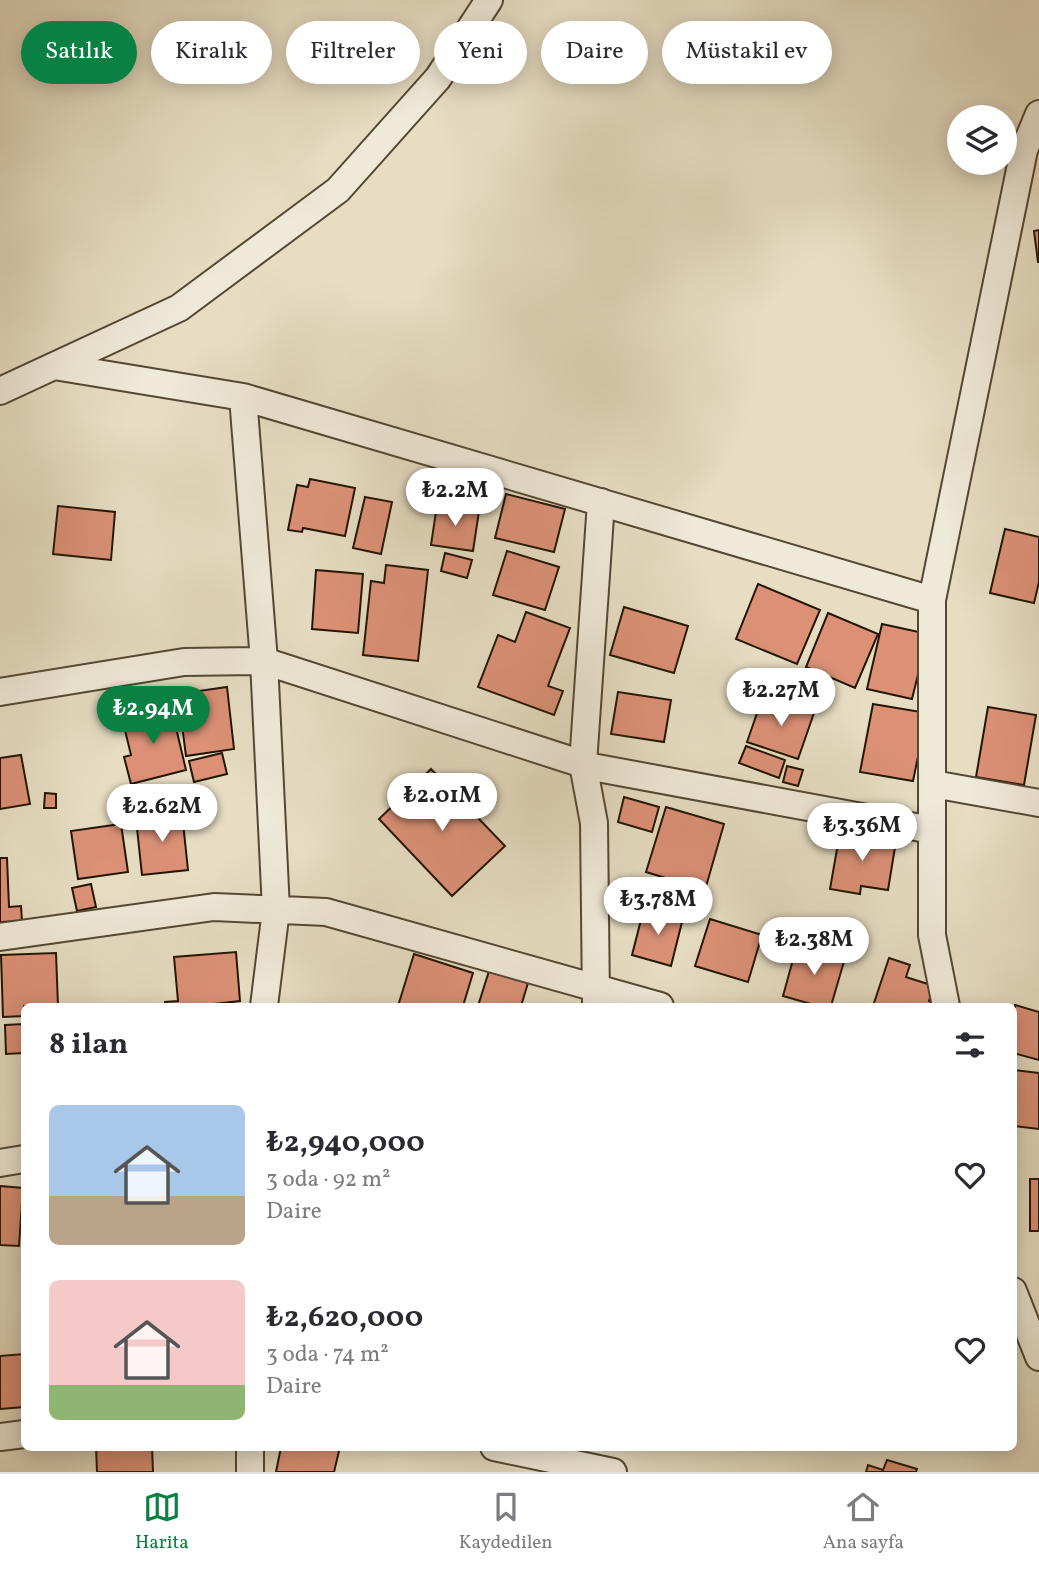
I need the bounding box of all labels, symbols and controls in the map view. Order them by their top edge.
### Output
chip: Satılık [21,21,137,84]
chip: Kiralık [151,21,272,84]
chip: Filtreler [286,21,420,84]
chip: Yeni [434,21,527,84]
chip: Daire [541,21,648,84]
chip: Müstakil ev [662,21,832,84]
map controls [947,105,1017,175]
button: layers [947,105,1017,175]
pin: ₺2.2M [406,468,504,528]
text: ₺2.2M [422,475,488,507]
pin: ₺2.27M [724,668,838,728]
text: ₺2.27M [742,675,820,707]
pin: ₺2.94M [96,686,210,746]
text: ₺2.94M [113,693,193,725]
pin: ₺2.01M [385,774,499,833]
text: ₺2.01M [403,780,481,812]
pin: ₺2.62M [105,784,219,844]
text: ₺2.62M [123,791,201,823]
pin: ₺3.36M [805,804,919,863]
text: ₺3.36M [823,810,901,842]
pin: ₺3.78M [601,878,715,937]
text: ₺3.78M [620,884,696,916]
pin: ₺2.38M [757,918,871,977]
text: ₺2.38M [775,924,853,956]
text: 8 ilan [49,1024,128,1066]
icon: filters [951,1026,989,1064]
text: ₺2,940,000 [266,1122,425,1164]
icon: home [105,1133,189,1217]
icon: heart [951,1156,989,1194]
text: 3 oda · 92 m² [266,1164,391,1196]
text: Daire [266,1196,322,1228]
text: ₺2,620,000 [266,1297,423,1339]
icon: home [105,1308,189,1392]
icon: heart [951,1331,989,1369]
text: 3 oda · 74 m² [266,1339,389,1371]
text: Daire [266,1371,322,1403]
tab: Harita [135,1488,189,1556]
tab: Kaydedilen [459,1488,553,1556]
tab: Ana sayfa [823,1488,904,1556]

